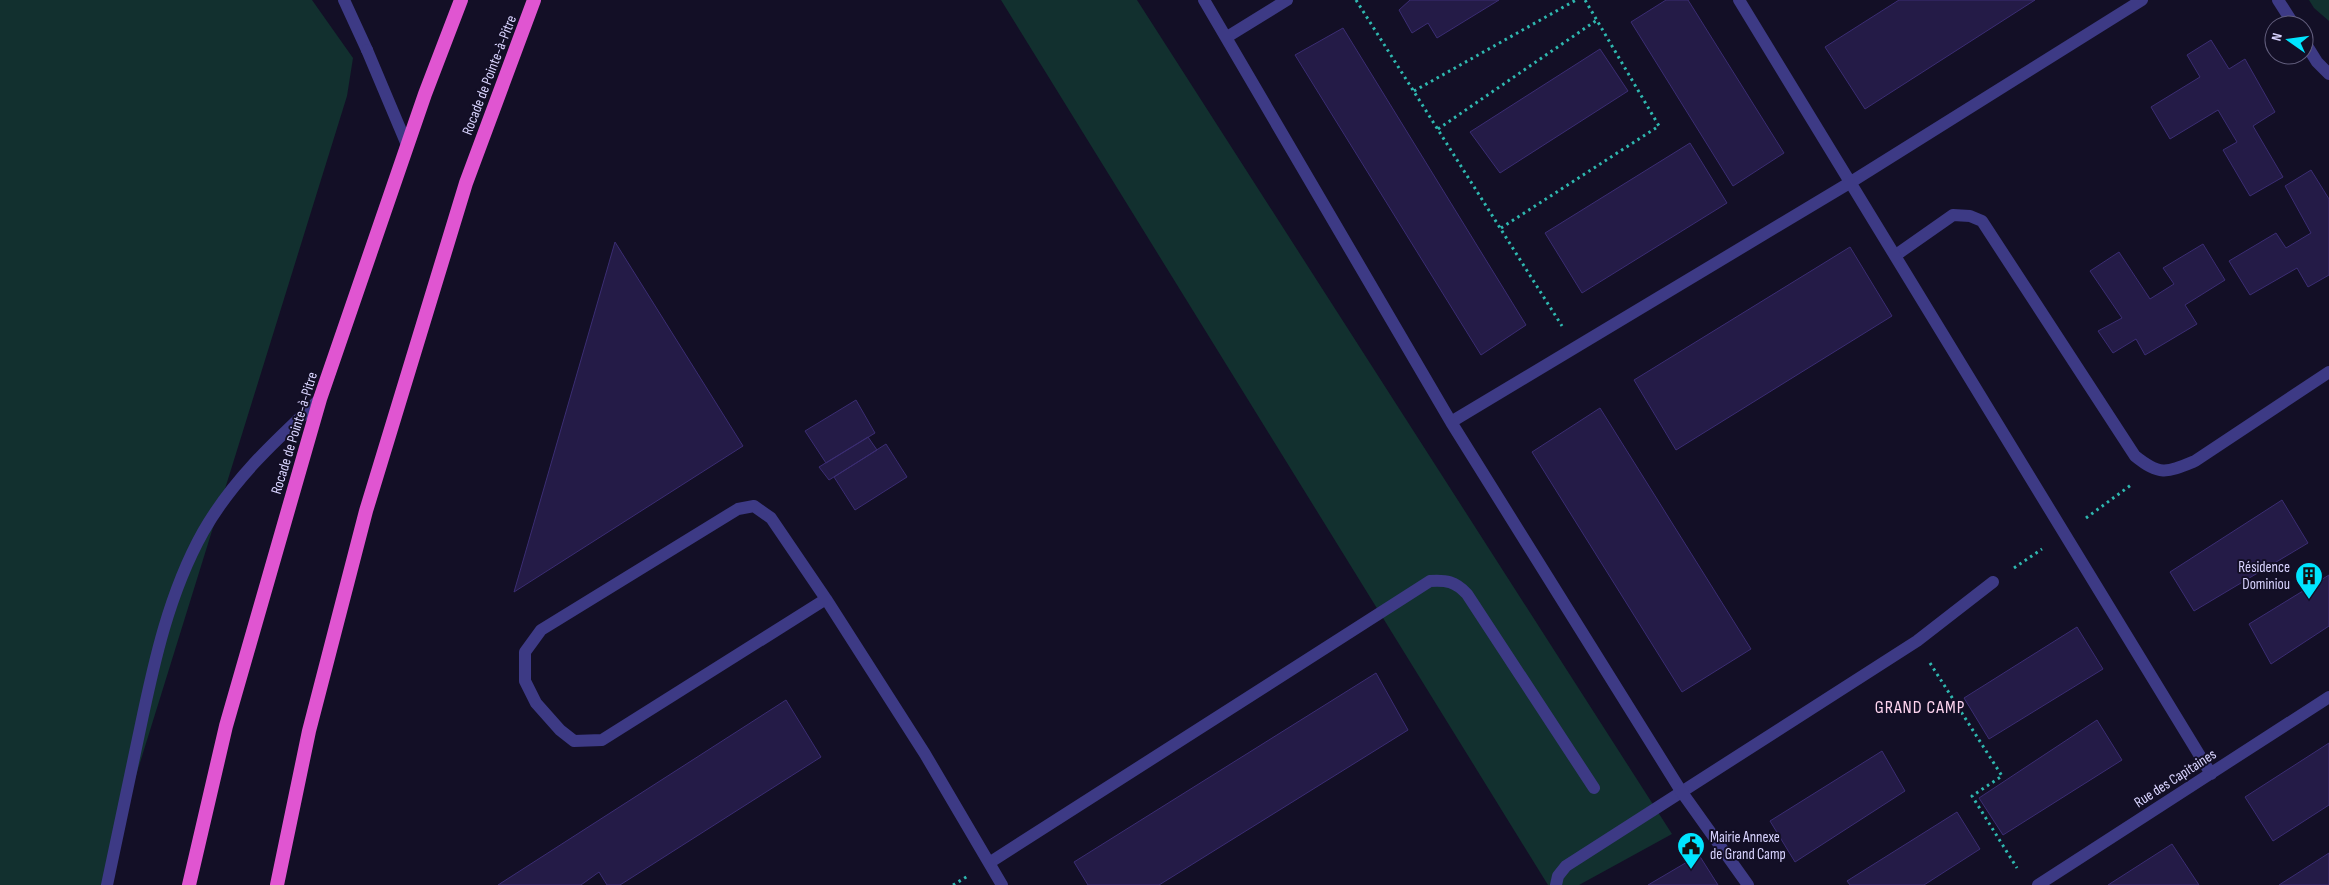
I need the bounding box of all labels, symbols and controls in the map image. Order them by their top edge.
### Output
street label: Rocade de Pointe-à-Pitre [458,13,521,138]
north arrow [2264,15,2314,65]
text: N [2268,31,2286,43]
street label: Rocade de Pointe-à-Pitre [267,370,322,497]
place label: Résidence Dominiou [2238,558,2290,594]
building icon: Résidence Dominiou [2294,561,2324,600]
district label: GRAND CAMP [1875,697,1965,718]
street label: Rue des Capitaines [2131,745,2220,812]
place label: Mairie Annexe de Grand Camp [1710,828,1786,864]
public building icon: Mairie Annexe de Grand Camp [1676,831,1706,870]

